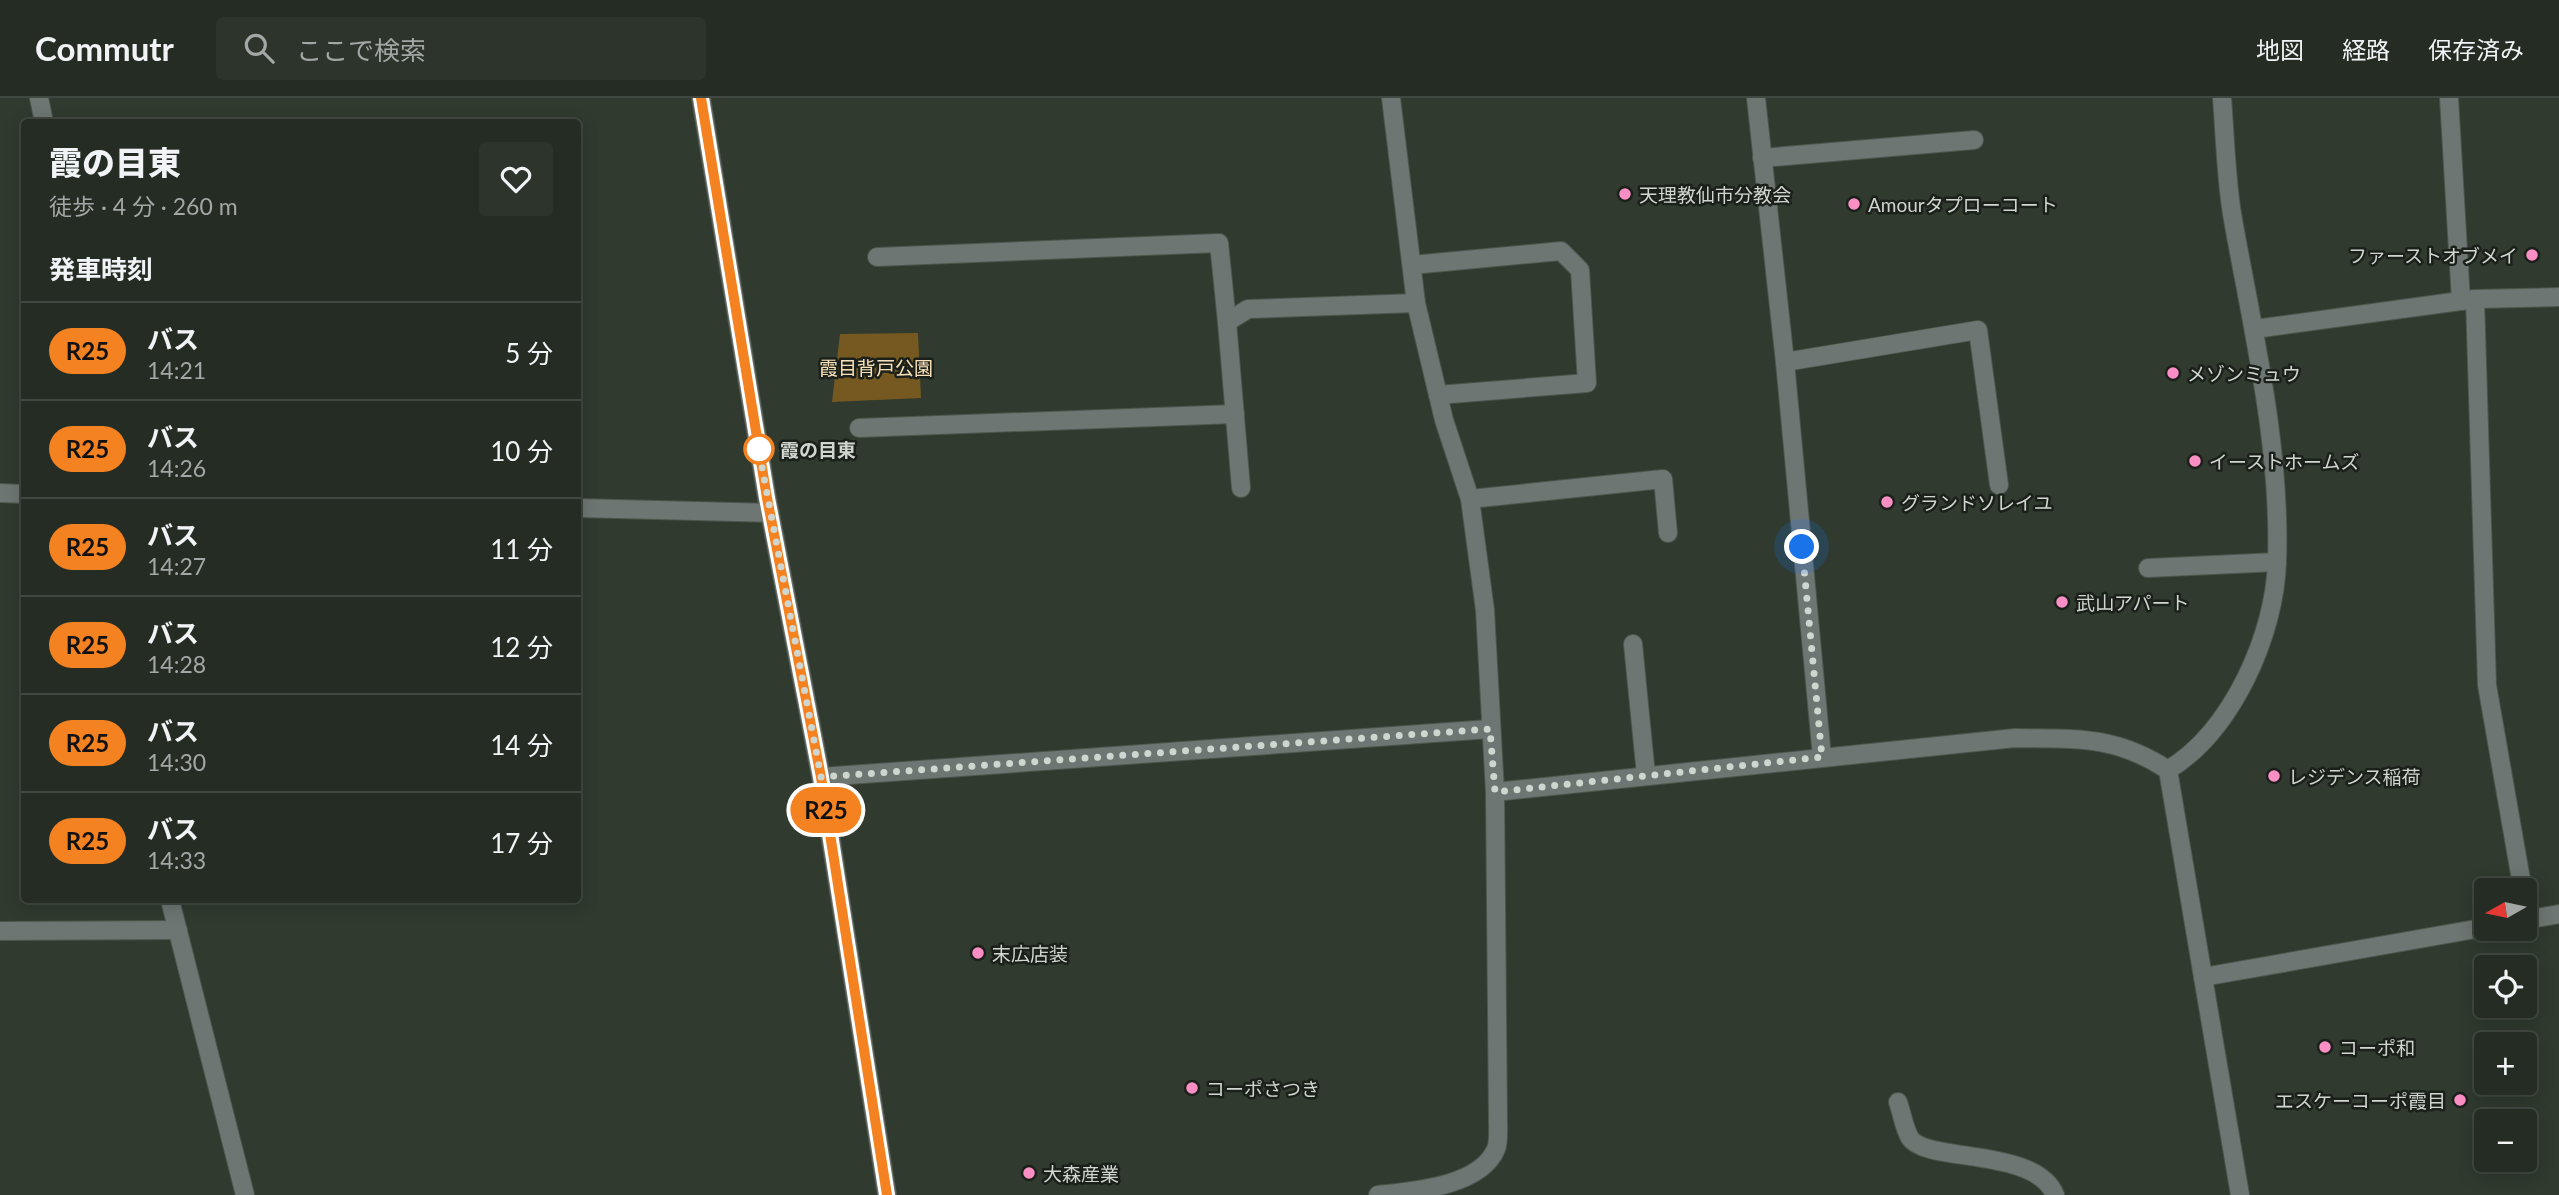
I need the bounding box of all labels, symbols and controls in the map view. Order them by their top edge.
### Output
search box [216,17,706,80]
text: Commutr [35,28,174,68]
icon: search [240,29,278,67]
text: ここで検索 [296,34,426,66]
text: 地図 [2256,35,2304,64]
text: 経路 [2342,35,2390,64]
text: 保存済み [2428,35,2524,64]
text: 霞の目東 [49,142,181,182]
button: heart [479,142,553,216]
place label: 天理教仙市分教会 [1639,183,1791,206]
marker: 天理教仙市分教会 [1617,186,1633,202]
text: 徒歩 · 4 分 · 260 m [49,192,238,220]
place label: Amourタプローコート [1868,193,2058,216]
marker: Amourタプローコート [1846,196,1862,212]
place label: ファーストオブメイ [2348,244,2518,267]
marker: ファーストオブメイ [2524,247,2540,263]
text: 発車時刻 [49,253,153,285]
text: バス [147,323,199,355]
text: R25 [66,336,109,365]
text: 5 分 [505,337,553,369]
text: 14:21 [147,356,206,384]
park label: 霞目背戸公園 [819,356,933,379]
place label: メゾンミュウ [2187,362,2301,385]
marker: メゾンミュウ [2165,365,2181,381]
text: バス [147,421,199,453]
text: R25 [66,434,109,463]
marker: 霞の目東 [744,434,774,464]
text: 10 分 [490,435,553,467]
place label: 霞の目東 [780,438,856,461]
place label: イーストホームズ [2209,450,2359,473]
marker: イーストホームズ [2187,453,2203,469]
text: 14:26 [147,454,206,482]
place label: グランドソレイユ [1901,491,2053,514]
marker: グランドソレイユ [1879,494,1895,510]
text: バス [147,519,199,551]
your location [1784,529,1819,564]
text: R25 [66,532,109,561]
text: 11 分 [490,533,553,565]
text: 14:27 [147,552,206,580]
place label: 武山アパート [2076,591,2190,614]
marker: 武山アパート [2054,594,2070,610]
text: バス [147,617,199,649]
text: R25 [66,630,109,659]
text: 12 分 [490,631,553,663]
text: 14:28 [147,650,206,678]
text: バス [147,715,199,747]
text: R25 [66,728,109,757]
text: 14 分 [490,729,553,761]
text: 14:30 [147,748,206,776]
place label: レジデンス稲荷 [2288,765,2421,788]
marker: レジデンス稲荷 [2266,768,2282,784]
line badge: R25 [786,787,866,833]
text: R25 [804,795,848,824]
text: バス [147,813,199,845]
text: R25 [66,826,109,855]
text: 17 分 [490,827,553,859]
text: 14:33 [147,846,206,874]
north arrow [2474,878,2538,942]
map controls [2474,878,2537,1172]
place label: 末広店装 [992,942,1068,965]
marker: 末広店装 [970,945,986,961]
button: locate [2474,955,2537,1018]
button: + [2474,1032,2537,1095]
place label: コーポ和 [2339,1036,2415,1059]
marker: コーポ和 [2317,1039,2333,1055]
place label: コーポさつき [1206,1077,1320,1100]
marker: コーポさつき [1184,1080,1200,1096]
place label: エスケーコーポ霞目 [2275,1089,2446,1112]
marker: エスケーコーポ霞目 [2452,1092,2468,1108]
button: − [2474,1109,2537,1172]
place label: 大森産業 [1043,1162,1119,1185]
marker: 大森産業 [1021,1165,1037,1181]

